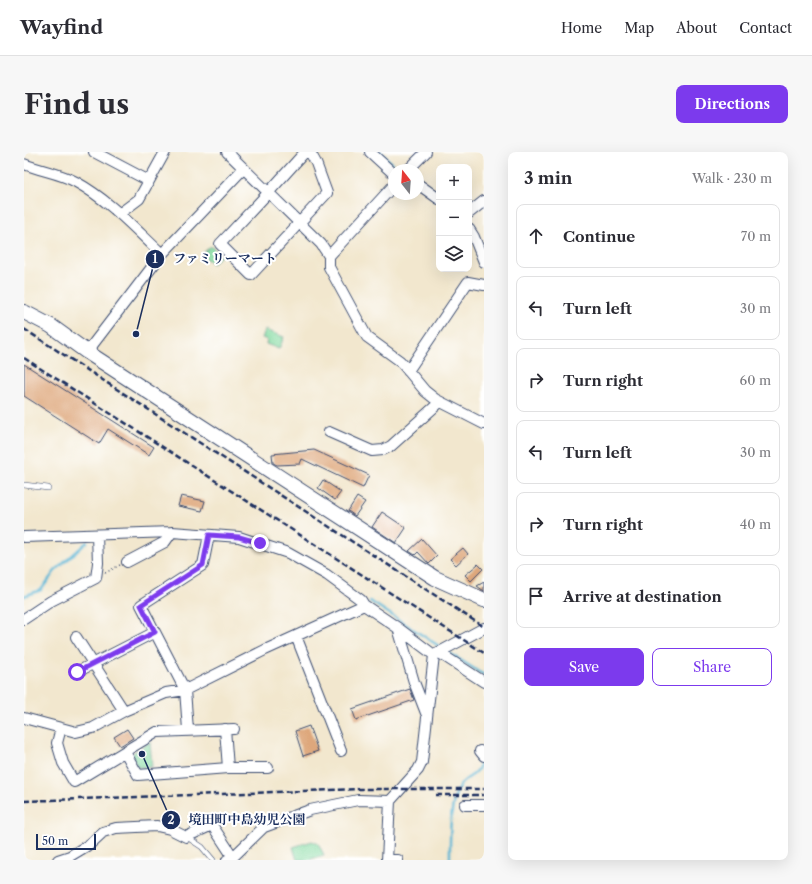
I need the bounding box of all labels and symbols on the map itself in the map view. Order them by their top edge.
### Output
north arrow [388,164,424,200]
callout: ファミリーマート [145,246,285,271]
text: ファミリーマート [173,250,277,266]
text: 1 [152,251,158,266]
route end [251,534,269,552]
route start [68,663,86,681]
callout: 境田町中島幼児公園 [161,807,314,832]
text: 境田町中島幼児公園 [188,811,306,827]
text: 2 [167,812,175,827]
scale bar [36,832,96,851]

